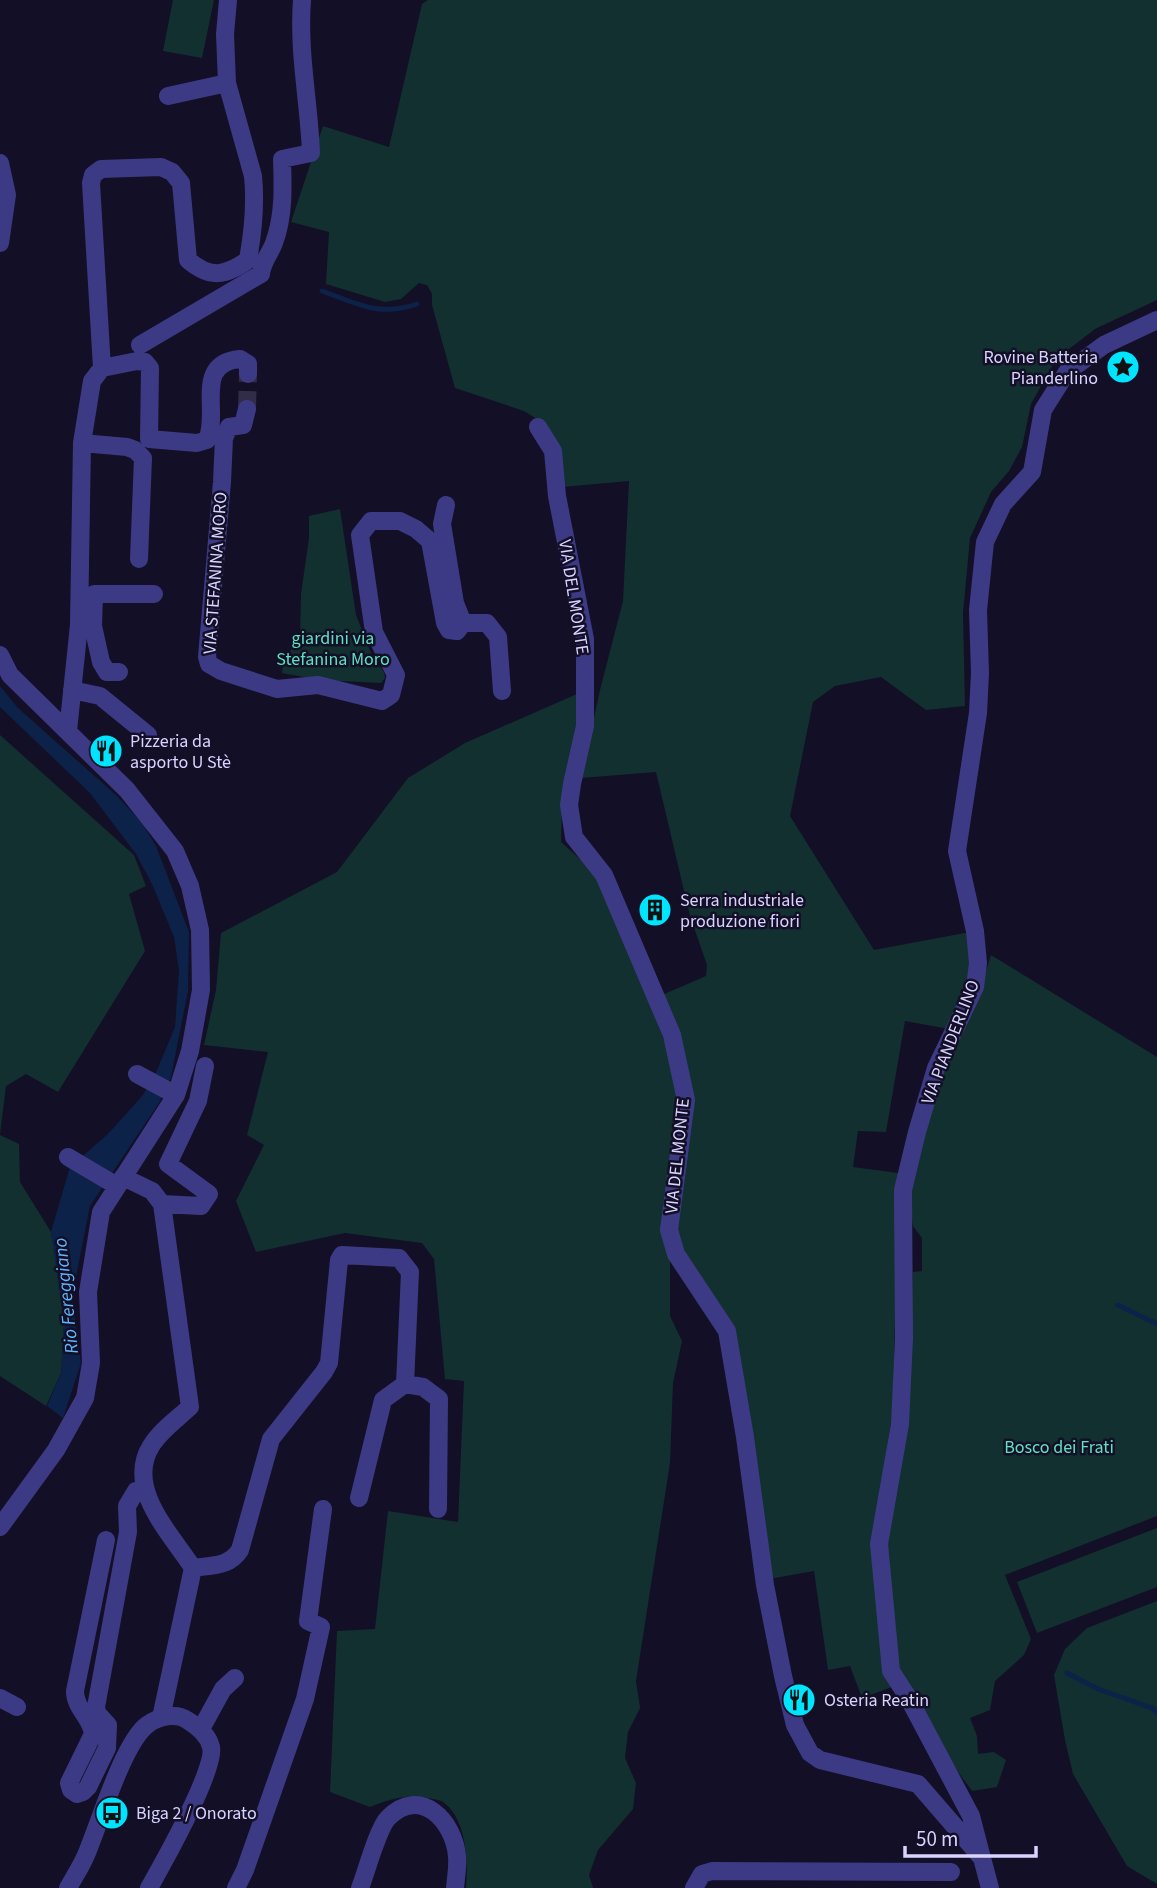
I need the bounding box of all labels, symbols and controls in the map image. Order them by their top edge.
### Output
place label: Rovine Batteria Pianderlino [983,345,1098,391]
place icon: Rovine Batteria Pianderlino [1104,348,1142,386]
street label: VIA STEFANINA MORO [197,491,234,655]
street label: VIA DEL MONTE [552,538,595,656]
park label: giardini via Stefanina Moro [276,626,390,672]
place label: Pizzeria da asporto U Stè [130,729,231,775]
restaurant icon: Pizzeria da asporto U Stè [87,732,125,770]
place label: Serra industriale produzione fiori [680,888,804,934]
building icon: Serra industriale produzione fiori [636,891,674,929]
street label: VIA PIANDERLINO [915,976,986,1108]
street label: VIA DEL MONTE [659,1097,696,1215]
water label: Rio Fereggiano [47,1236,86,1355]
park label: Bosco dei Frati [1004,1435,1114,1460]
restaurant icon: Osteria Reatin [780,1681,818,1719]
place label: Osteria Reatin [824,1688,929,1713]
bus stop icon: Biga 2 / Onorato [93,1794,131,1832]
place label: Biga 2 / Onorato [136,1801,257,1826]
scale bar [905,1814,1036,1858]
text: 50 m [916,1824,958,1854]

